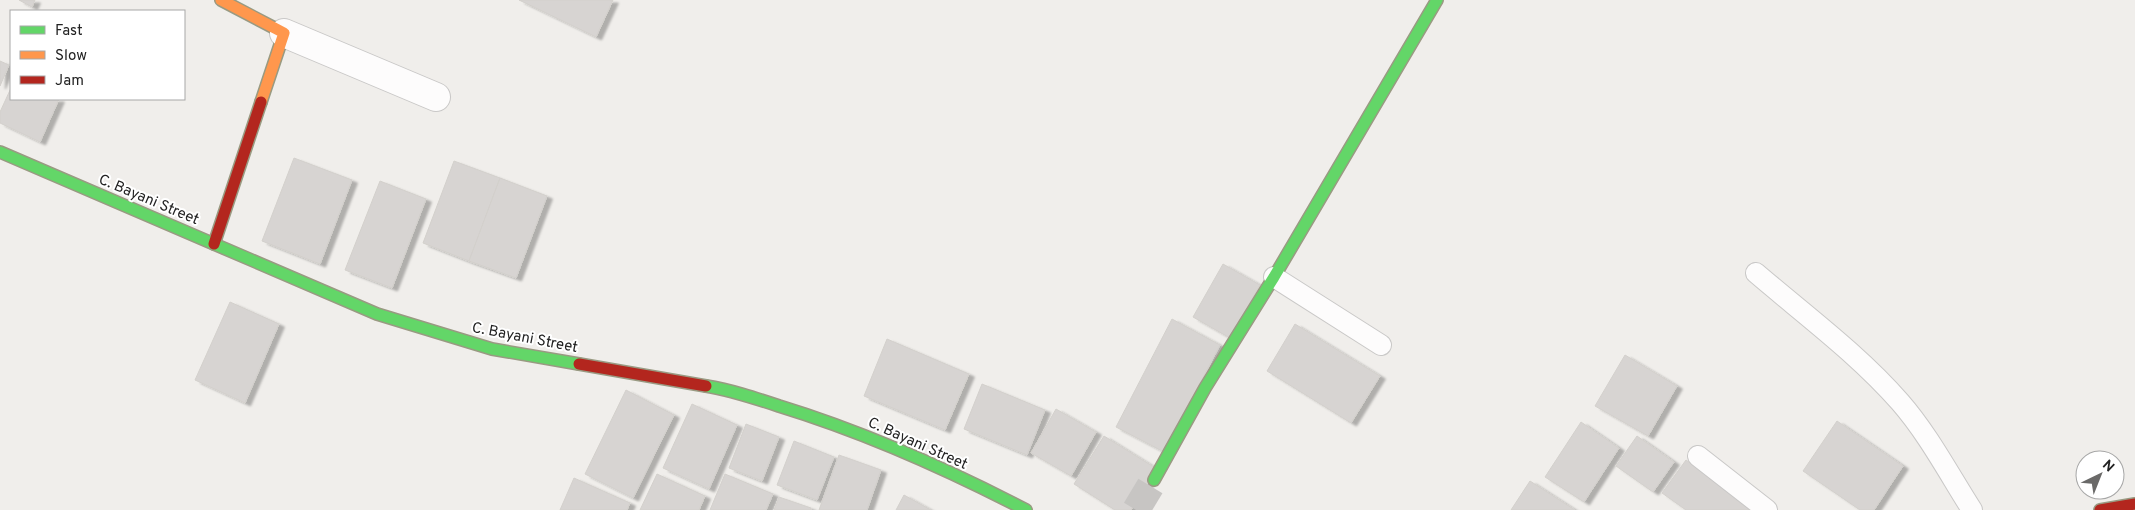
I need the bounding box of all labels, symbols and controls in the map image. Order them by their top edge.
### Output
legend [10,10,185,100]
text: Fast [55,22,83,41]
text: Slow [55,47,87,66]
text: Jam [55,72,84,91]
street label: C. Bayani Street [95,171,202,230]
street label: C. Bayani Street [470,319,579,358]
street label: C. Bayani Street [864,414,970,475]
north arrow [2075,450,2125,500]
text: N [2098,457,2117,476]

